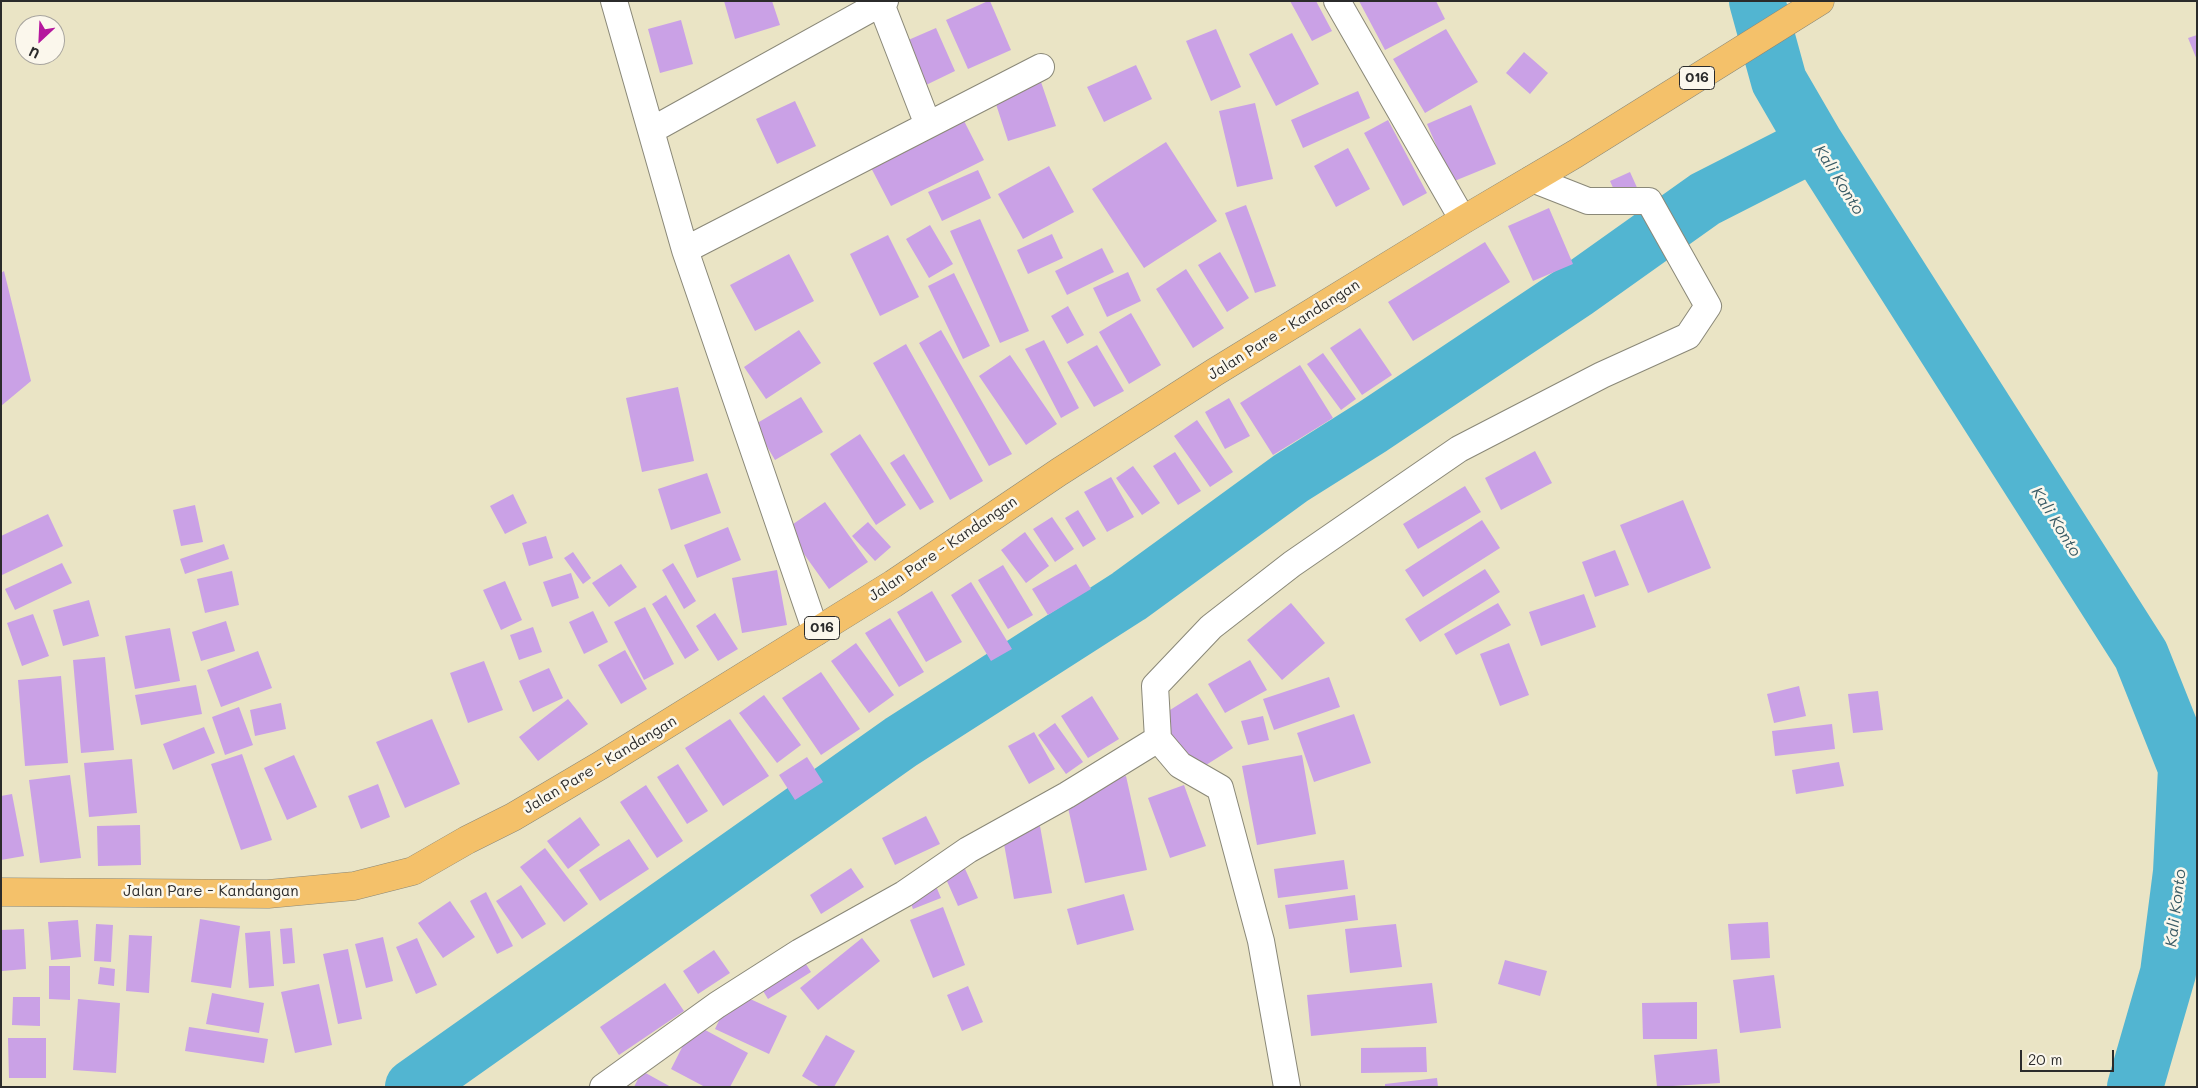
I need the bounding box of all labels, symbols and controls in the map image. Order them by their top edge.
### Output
north arrow [15,15,65,65]
text: U [25,42,42,64]
road number: 016 [1680,66,1714,90]
water label: Kali Konto [1810,142,1868,218]
street label: Jalan Pare - Kandangan [1205,276,1363,384]
water label: Kali Konto [2027,484,2085,560]
street label: Jalan Pare - Kandangan [865,493,1021,605]
road number: 016 [804,616,840,640]
street label: Jalan Pare - Kandangan [520,712,680,818]
water label: Kali Konto [2162,868,2190,948]
street label: Jalan Pare - Kandangan [123,882,299,900]
scale bar [2023,1040,2117,1072]
text: 20 m [2028,1049,2062,1069]

